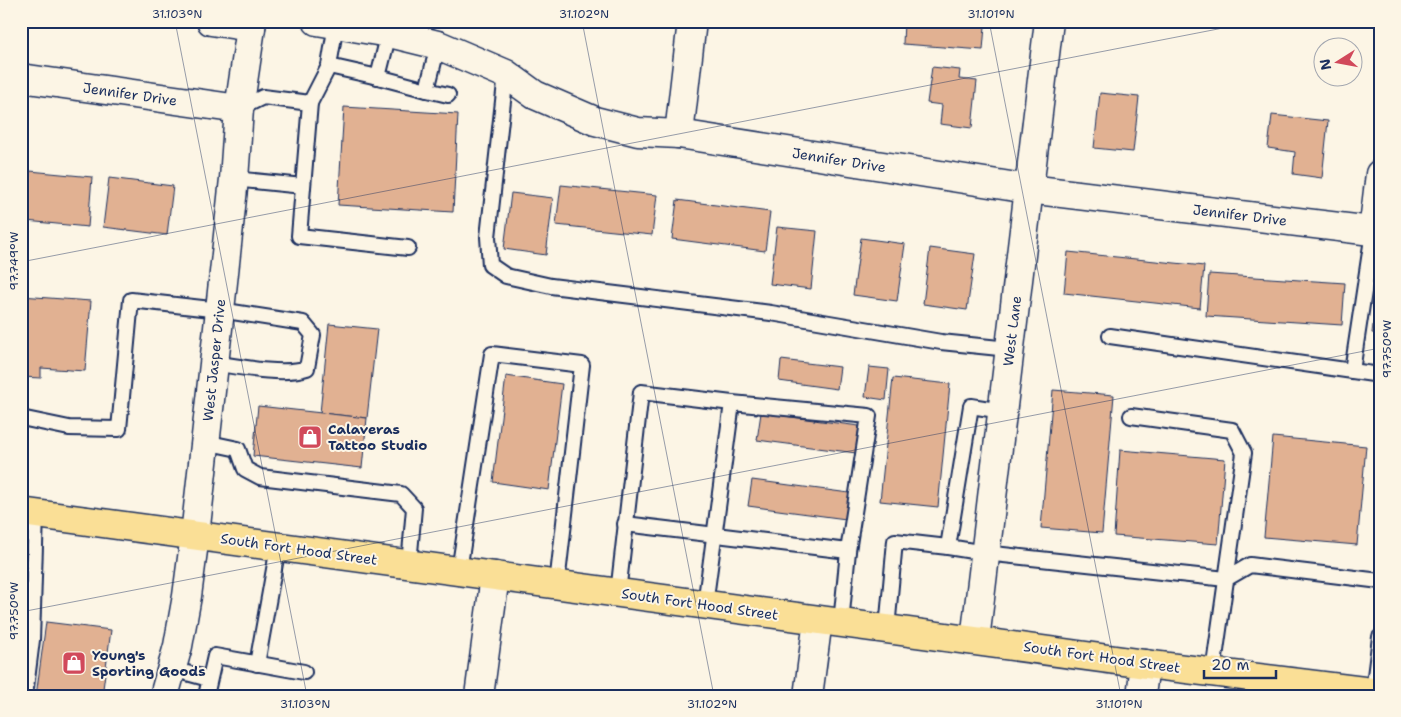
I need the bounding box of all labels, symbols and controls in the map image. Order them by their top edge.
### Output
text: 31.103°N [152,6,202,22]
text: 31.102°N [559,6,609,22]
text: 31.101°N [967,6,1015,22]
north arrow [1314,38,1364,88]
text: N [1315,57,1335,72]
street label: Jennifer Drive [82,78,178,110]
street label: Jennifer Drive [791,144,887,176]
street label: Jennifer Drive [1192,200,1288,230]
text: 97.749°W [6,232,22,290]
street label: West Lane [999,295,1025,367]
street label: West Jasper Drive [199,298,229,422]
text: 97.750°W [1379,320,1395,378]
place label: Calaveras Tattoo Studio [328,420,427,454]
shop icon: Calaveras Tattoo Studio [297,424,323,450]
street label: South Fort Hood Street [219,529,379,569]
text: 97.750°W [6,582,22,640]
street label: South Fort Hood Street [620,584,780,624]
street label: South Fort Hood Street [1022,637,1182,677]
place label: Young's Sporting Goods [92,646,206,680]
scale bar [1204,647,1276,679]
shop icon: Young's Sporting Goods [61,650,87,676]
text: 20 m [1211,655,1250,675]
text: 31.103°N [280,696,330,712]
text: 31.102°N [687,696,737,712]
text: 31.101°N [1095,696,1143,712]

